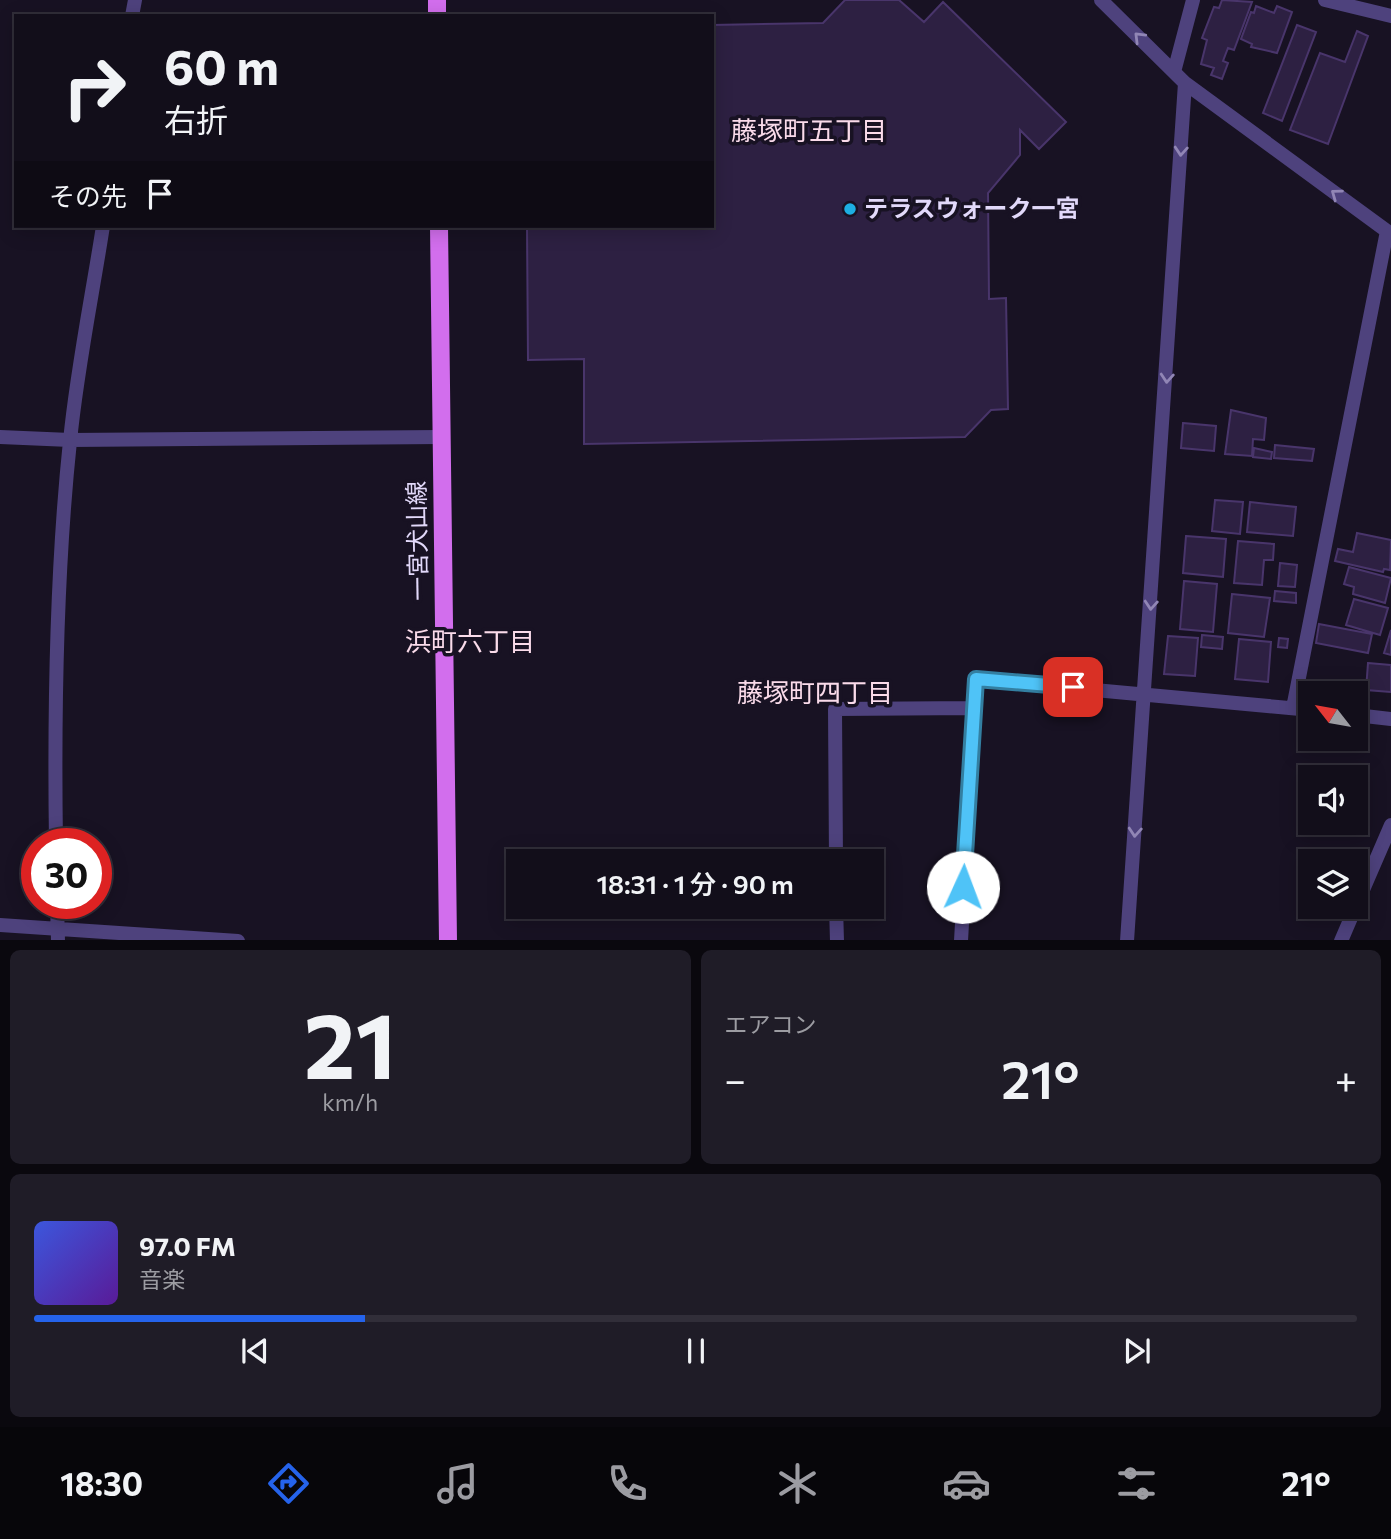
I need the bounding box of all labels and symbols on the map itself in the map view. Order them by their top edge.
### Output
one-way arrow [1134,33,1147,46]
district label: 藤塚町五丁目 [731,114,887,145]
one-way arrow [1174,146,1189,157]
one-way arrow [1331,190,1344,202]
place label: テラスウォーク一宮 [864,193,1080,222]
marker: テラスウォーク一宮 [842,201,858,217]
one-way arrow [1160,373,1175,384]
street label: 一宮犬山線 [401,481,432,601]
one-way arrow [1144,600,1159,611]
district label: 浜町六丁目 [405,625,535,656]
pin [1043,657,1103,717]
district label: 藤塚町四丁目 [737,676,893,707]
north arrow [1298,681,1368,751]
one-way arrow [1128,827,1143,838]
speed limit sign: 30 [21,828,112,919]
position arrow [926,850,1000,924]

